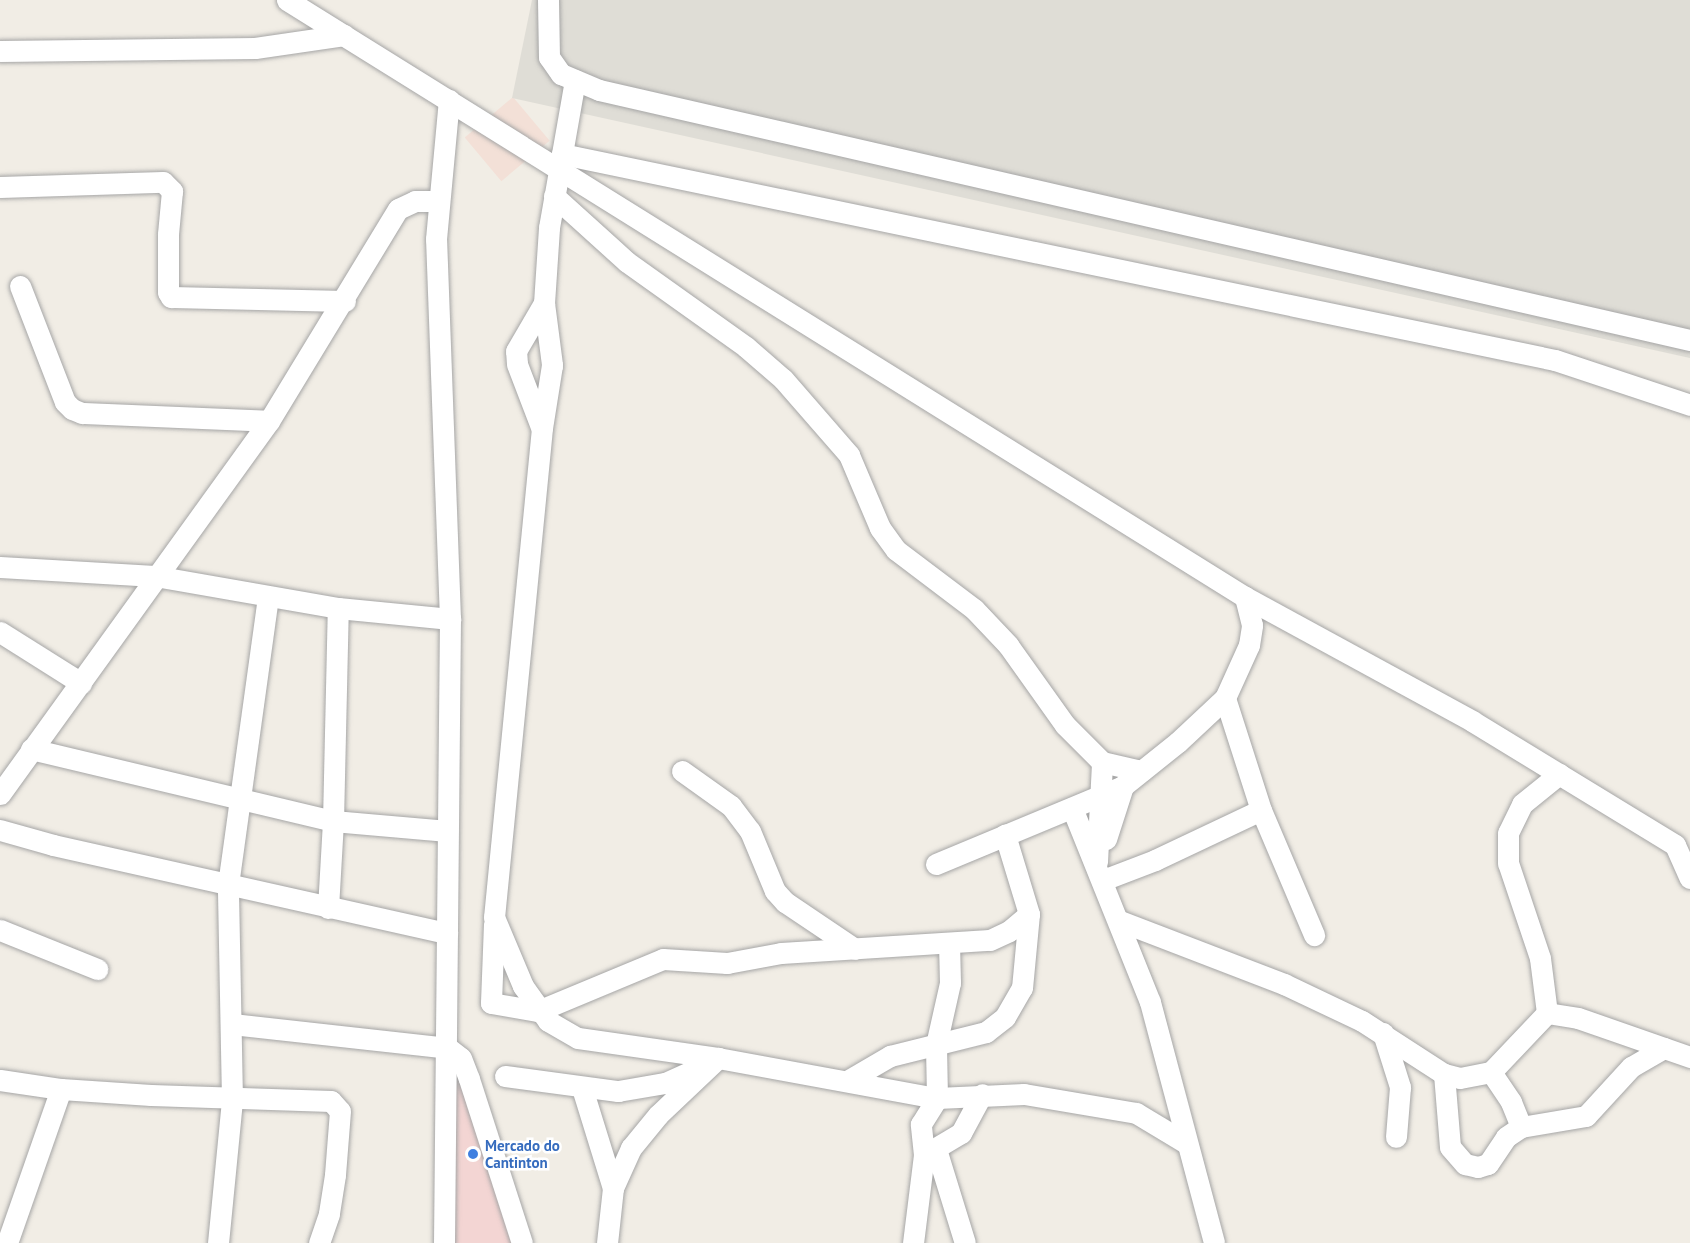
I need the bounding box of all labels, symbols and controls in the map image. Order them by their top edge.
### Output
place label: Mercado do Cantinton [485,1136,560,1171]
marker: Mercado do Cantinton [466,1147,480,1161]

